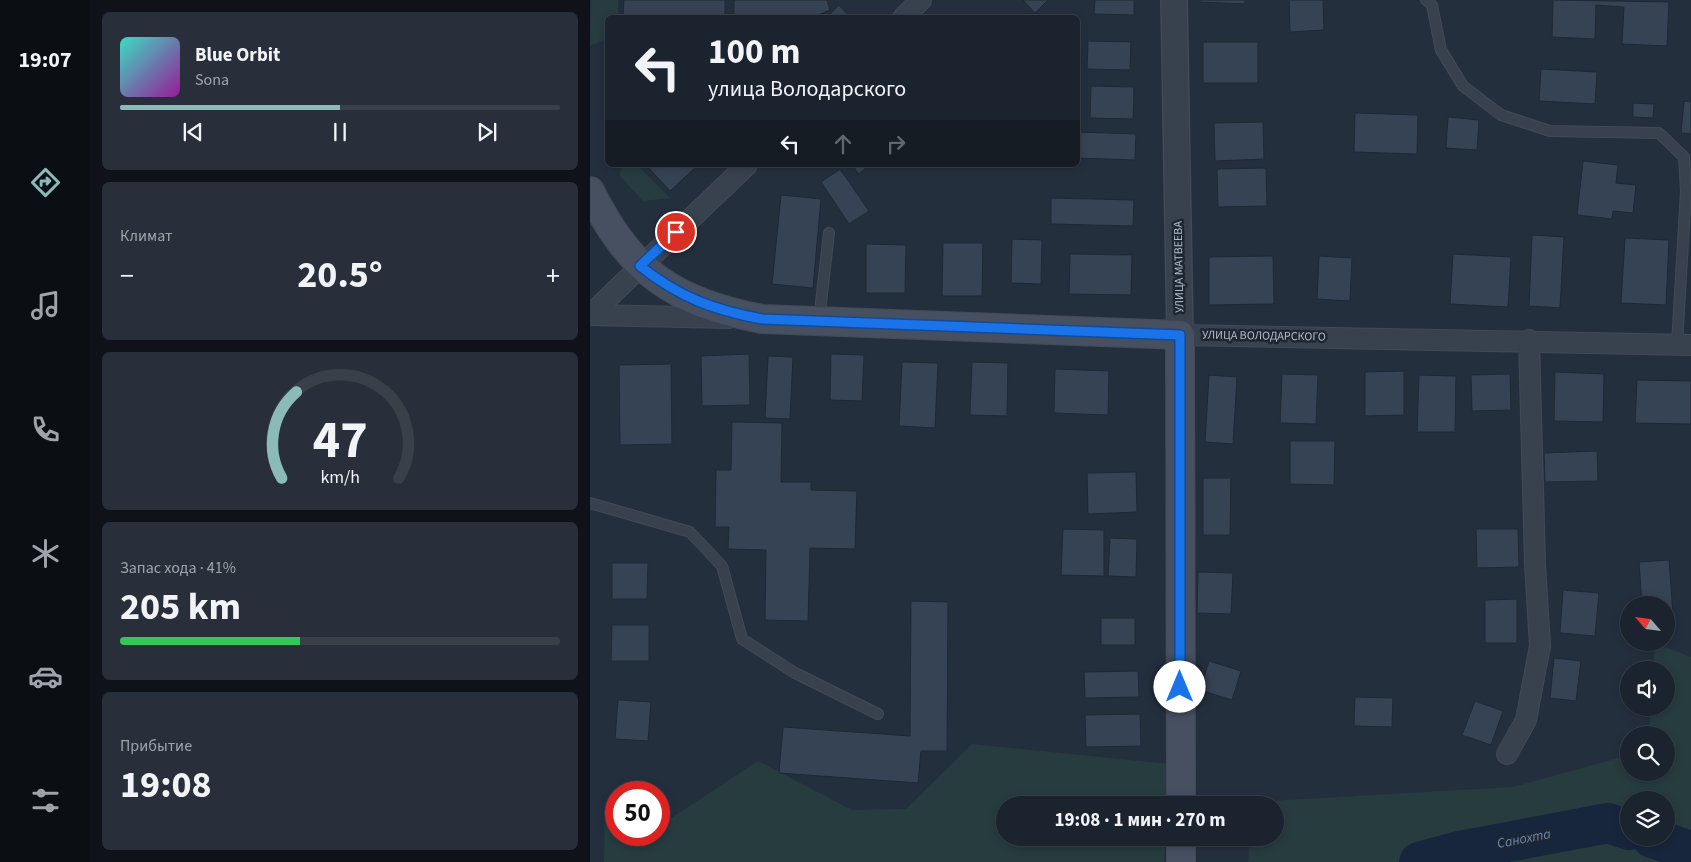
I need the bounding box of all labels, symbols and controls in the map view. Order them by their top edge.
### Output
text: 100 m [708,27,800,77]
icon: left [625,35,690,100]
text: Blue Orbit [195,42,280,69]
text: 19:07 [18,44,72,76]
text: Sona [195,69,229,91]
text: улица Володарского [708,73,906,105]
icon: previous [179,118,207,146]
icon: pause [326,118,354,146]
icon: next [473,118,501,146]
icon: left [776,130,804,158]
icon: ahead [829,130,857,158]
icon: right [882,130,910,158]
icon: directions [28,165,63,200]
pin [655,211,697,253]
icon: arrive [662,218,690,246]
street label: УЛИЦА МАТВЕЕВА [1170,220,1188,313]
text: Климат [120,225,172,247]
text: 20.5° [297,248,383,302]
text: − [120,256,134,296]
text: + [546,256,560,296]
icon: music [28,288,63,323]
street label: УЛИЦА ВОЛОДАРСКОГО [1202,326,1326,346]
text: 47 [313,404,367,478]
icon: phone [28,412,63,447]
text: km/h [320,465,360,490]
icon: climate [28,536,63,571]
text: Запас хода · 41% [120,557,236,579]
text: 205 km [120,580,241,634]
north arrow [1620,596,1675,651]
map controls [1620,596,1675,846]
icon: car [28,659,63,694]
position arrow [1153,660,1205,712]
button: sound [1620,661,1675,716]
button: search [1620,726,1675,781]
text: Прибытие [120,735,192,757]
text: 19:08 [120,758,212,812]
speed limit sign: 50 [605,781,670,846]
icon: filters [28,783,63,818]
button: layers [1620,791,1675,846]
text: 19:08 · 1 мин · 270 m [1054,807,1226,834]
water label: Санохта [1495,824,1553,854]

